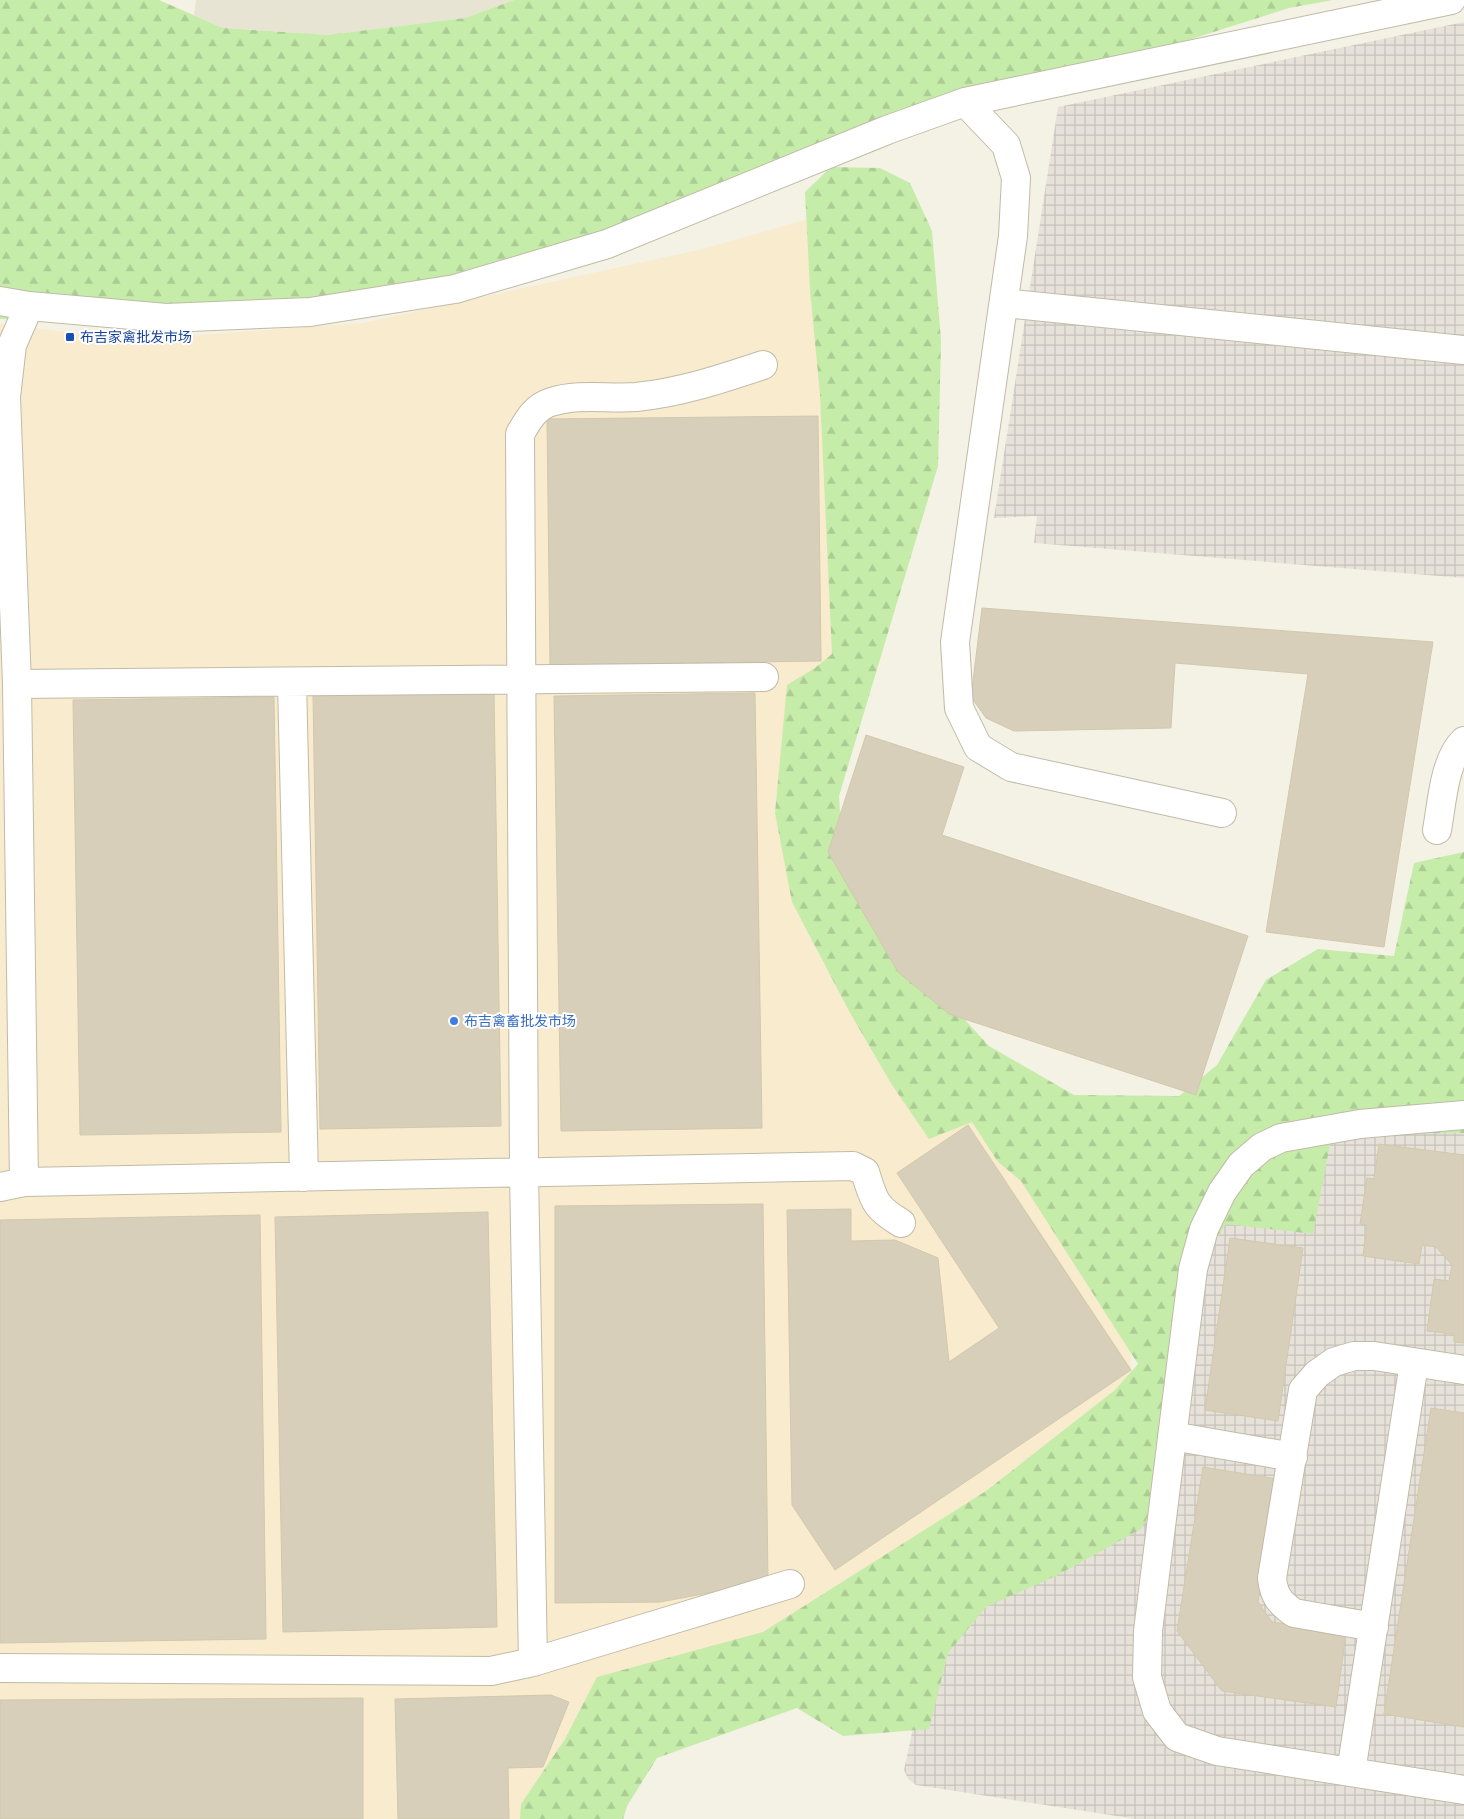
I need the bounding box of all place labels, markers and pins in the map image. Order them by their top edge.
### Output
place label: 布吉家禽批发市场 [80,328,192,345]
marker: 布吉家禽批发市场 [64,331,76,343]
place label: 布吉禽畜批发市场 [464,1012,576,1029]
marker: 布吉禽畜批发市场 [448,1015,460,1027]

